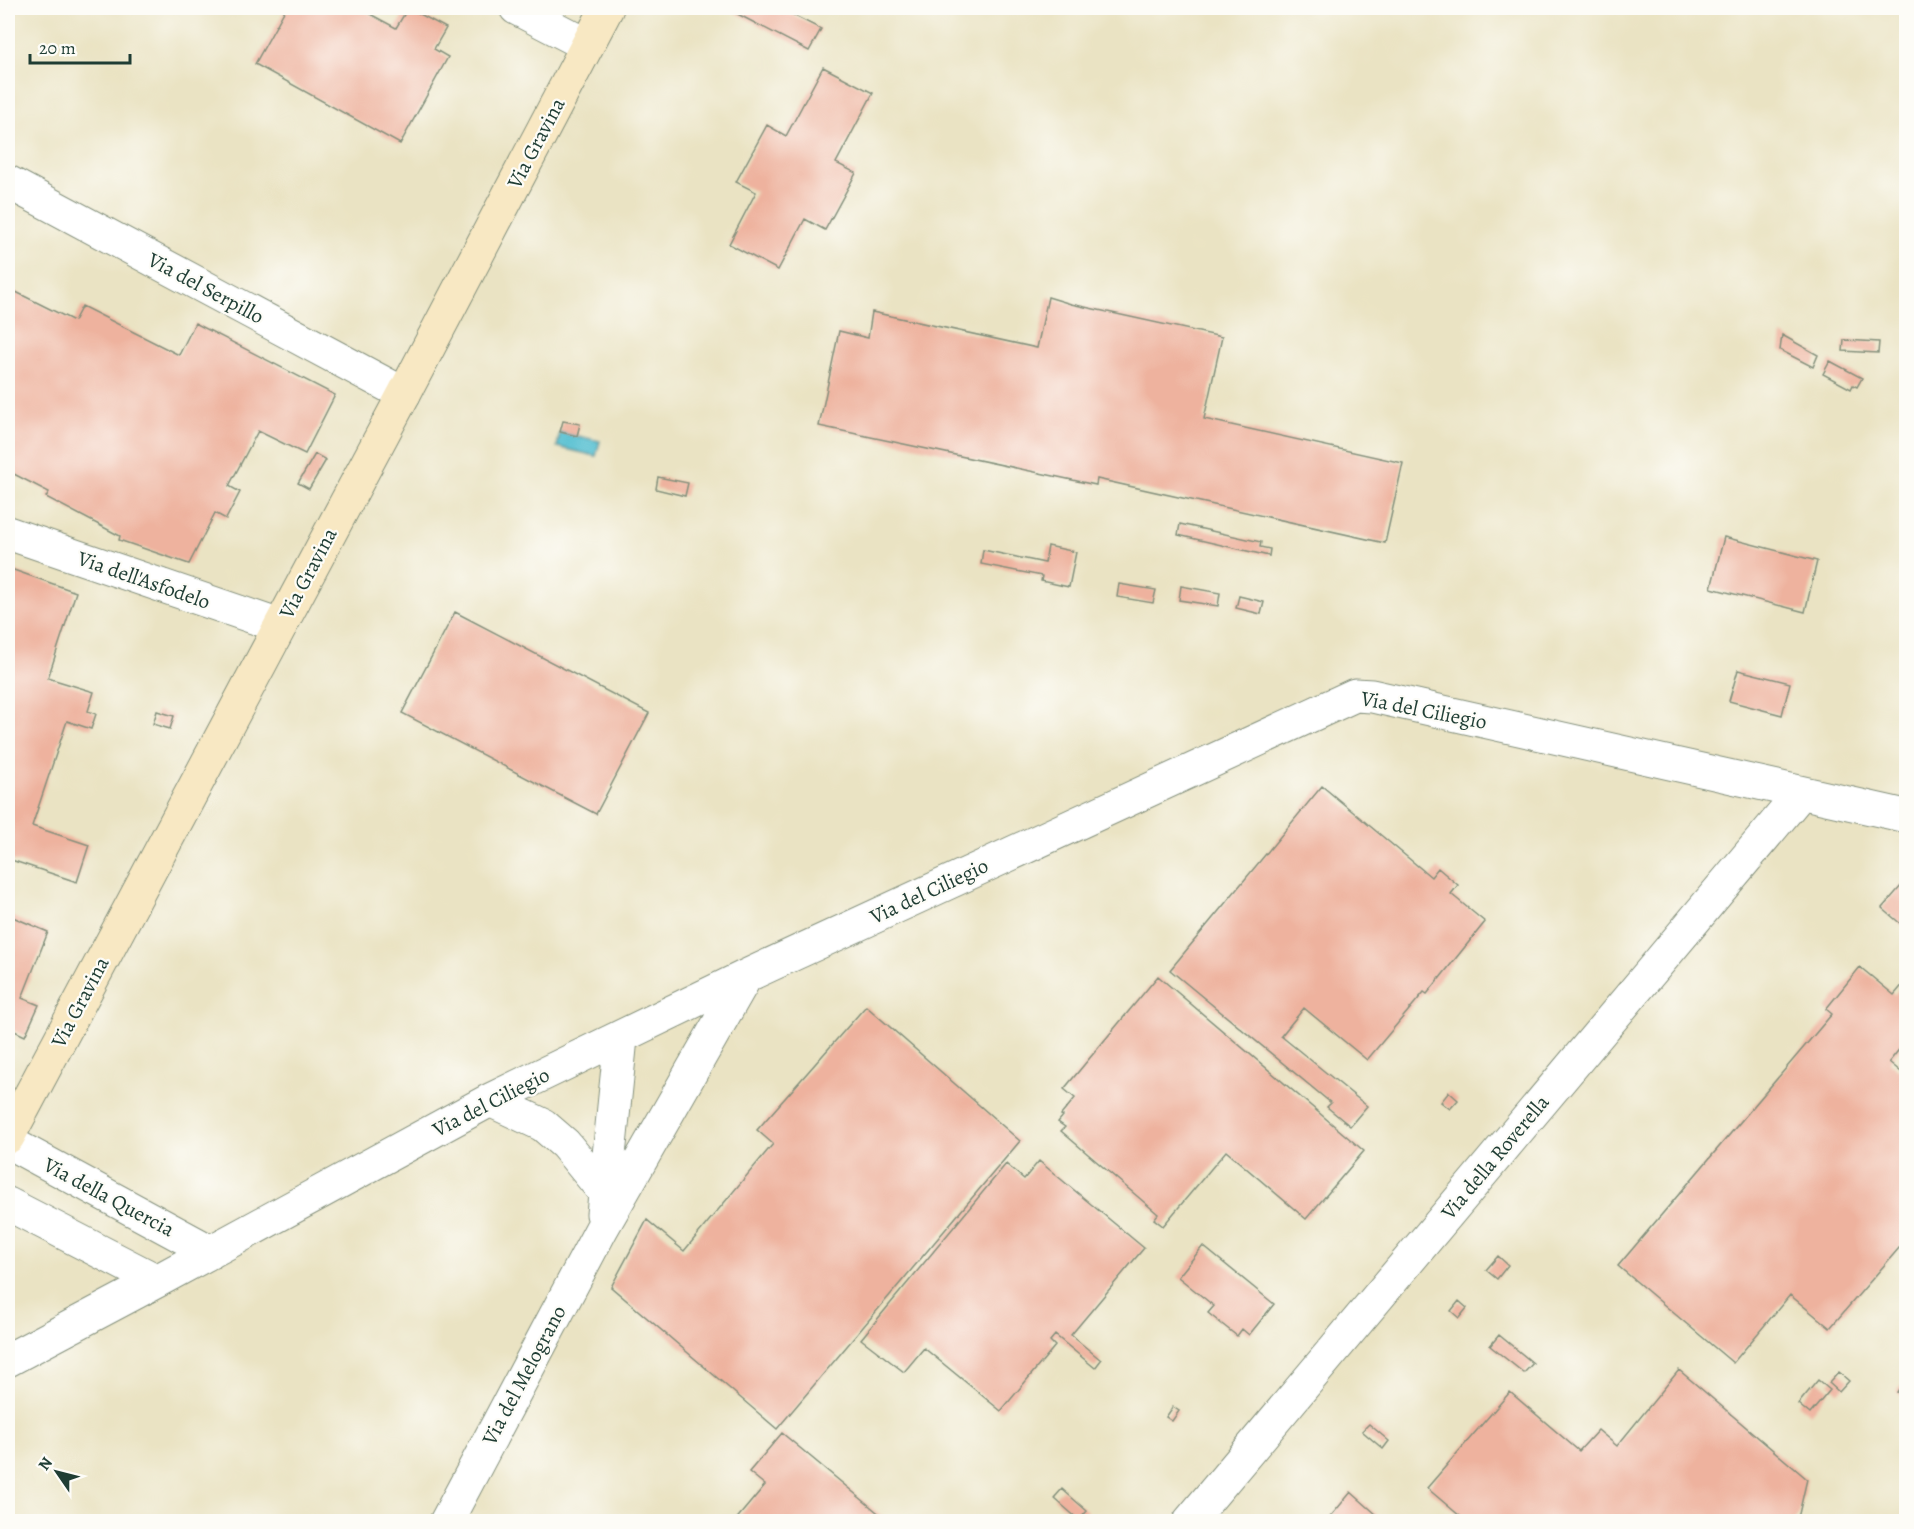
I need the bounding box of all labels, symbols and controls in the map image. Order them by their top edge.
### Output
scale bar [30,27,130,65]
text: 20 m [39,36,76,60]
street label: Via Gravina [500,92,572,194]
street label: Via del Serpillo [142,245,269,330]
street label: Via Gravina [272,522,344,624]
street label: Via dell'Asfodelo [73,544,214,616]
street label: Via del Ciliegio [1358,684,1489,736]
street label: Via del Ciliegio [864,851,993,931]
street label: Via Gravina [44,951,116,1053]
street label: Via del Ciliegio [427,1061,554,1144]
street label: Via della Roverella [1434,1089,1556,1226]
street label: Via della Quercia [38,1150,180,1243]
street label: Via del Melograno [475,1300,573,1451]
north arrow [27,1442,87,1502]
text: N [33,1453,58,1475]

